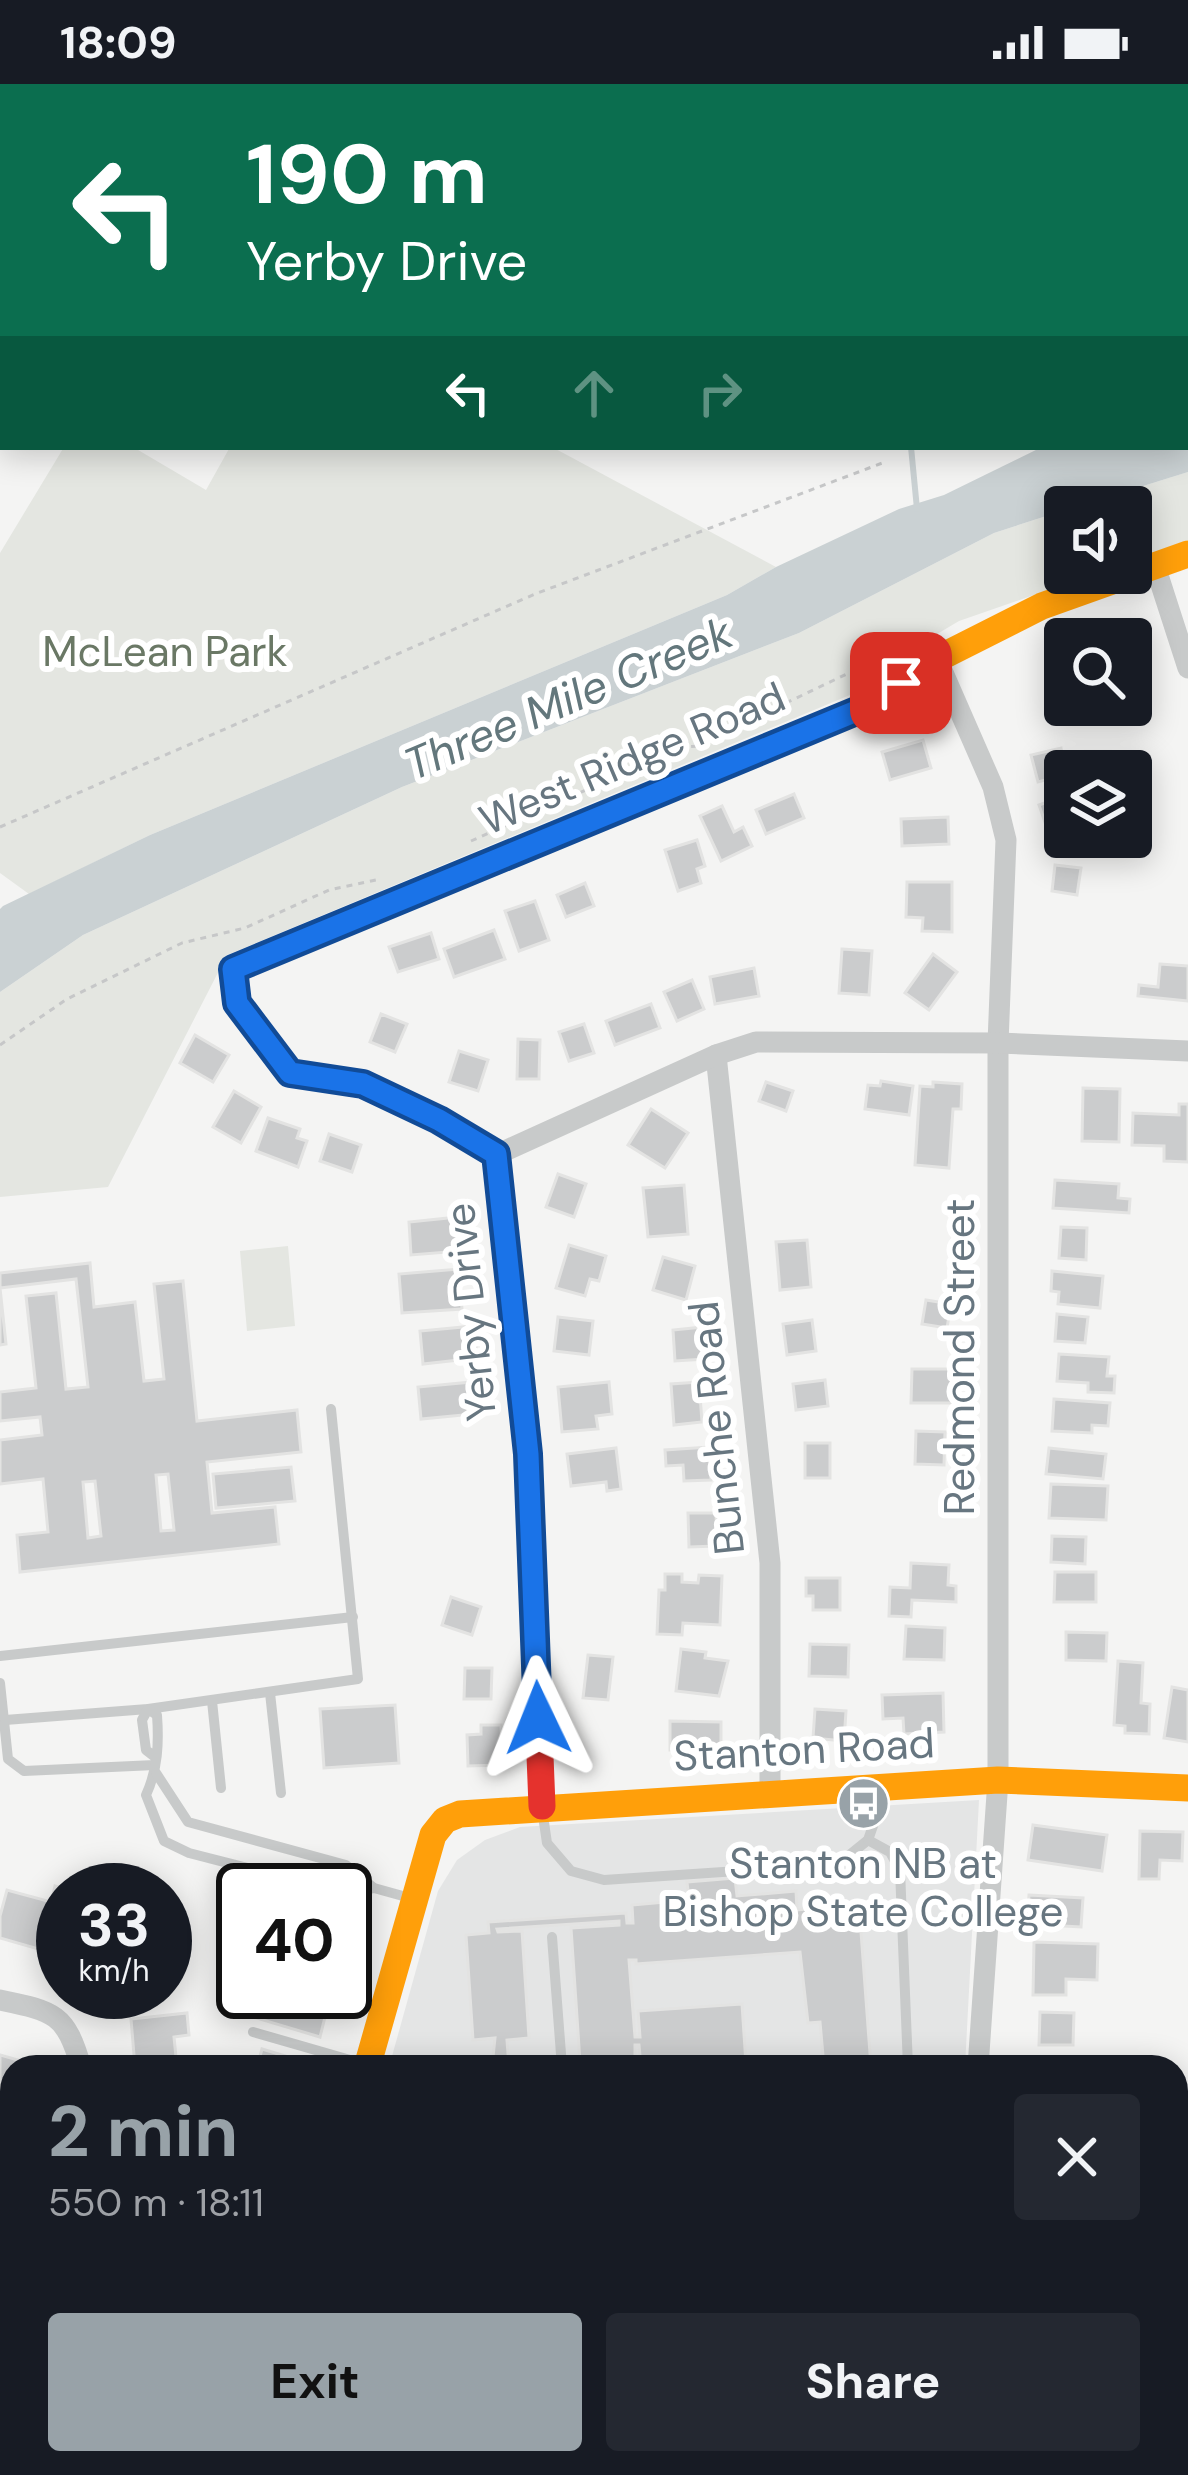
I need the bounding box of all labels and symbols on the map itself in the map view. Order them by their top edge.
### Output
water label: Three Mile Creek [395,602,742,794]
park label: McLean Park [42,624,288,679]
pin [850,632,952,734]
street label: West Ridge Road [471,669,793,848]
street label: Redmond Street [932,1199,987,1515]
street label: Yerby Drive [432,1200,509,1424]
street label: Bunche Road [676,1299,757,1557]
position arrow [475,1655,601,1781]
street label: Stanton Road [672,1715,936,1784]
bus stop icon: Stanton NB at Bishop State College [835,1776,891,1832]
place label: Stanton NB at Bishop State College [663,1836,1063,1939]
speed limit sign: 40 [216,1863,372,2019]

